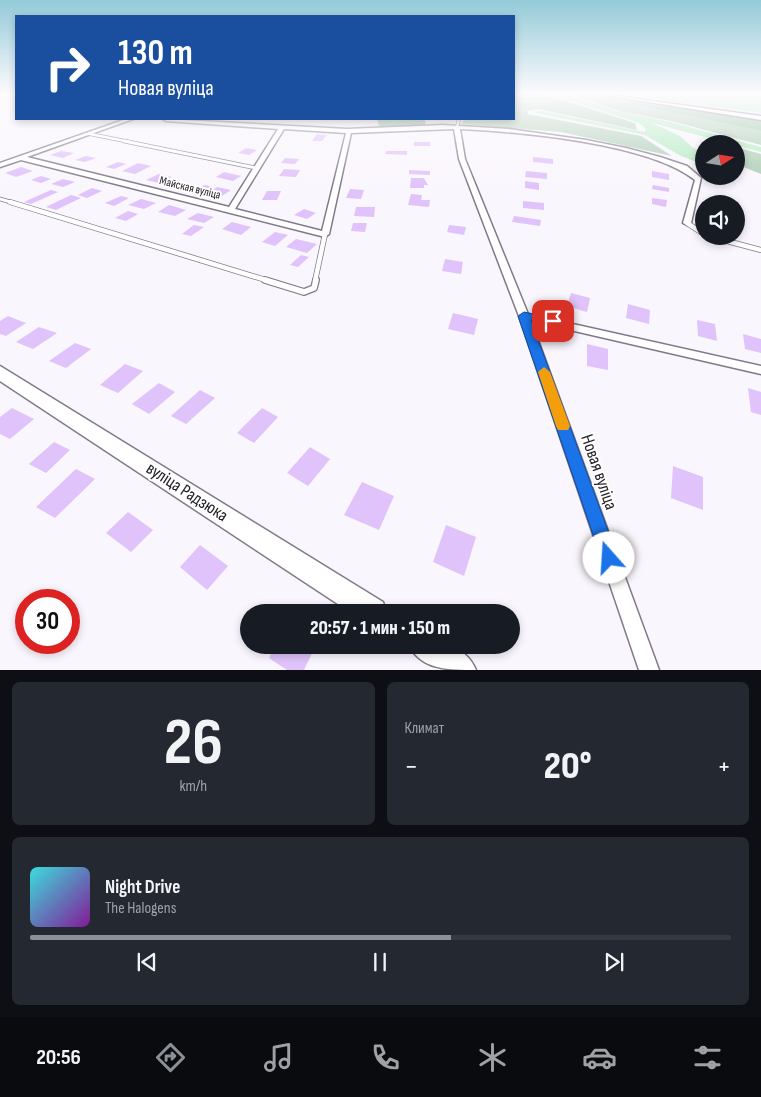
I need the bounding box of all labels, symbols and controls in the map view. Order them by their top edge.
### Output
text: 130 m [118,32,193,75]
icon: right [35,35,100,100]
text: Новая вуліца [118,75,214,102]
north arrow [695,135,745,185]
map controls [695,135,745,245]
street label: Майская вуліца [158,173,223,203]
button: sound [695,195,745,245]
pin [532,300,574,342]
icon: arrive [539,307,567,335]
street label: Новая вуліца [576,432,622,512]
street label: вуліца Радзюка [142,458,232,526]
position arrow [582,531,634,583]
speed limit sign: 30 [15,589,80,654]
text: 20:57 · 1 мин · 150 m [310,617,450,640]
text: 26 [164,705,223,783]
text: Климат [405,719,444,738]
text: 20° [544,744,592,789]
text: − [405,750,418,783]
text: + [717,750,731,783]
text: km/h [179,777,207,796]
text: Night Drive [105,876,180,899]
text: The Halogens [105,899,176,918]
icon: previous [133,948,161,976]
icon: pause [366,948,394,976]
icon: next [600,948,628,976]
icon: directions [153,1040,188,1075]
icon: music [261,1040,296,1075]
icon: phone [368,1040,403,1075]
icon: climate [475,1040,510,1075]
icon: car [582,1040,617,1075]
icon: filters [690,1040,725,1075]
text: 20:56 [36,1044,81,1071]

